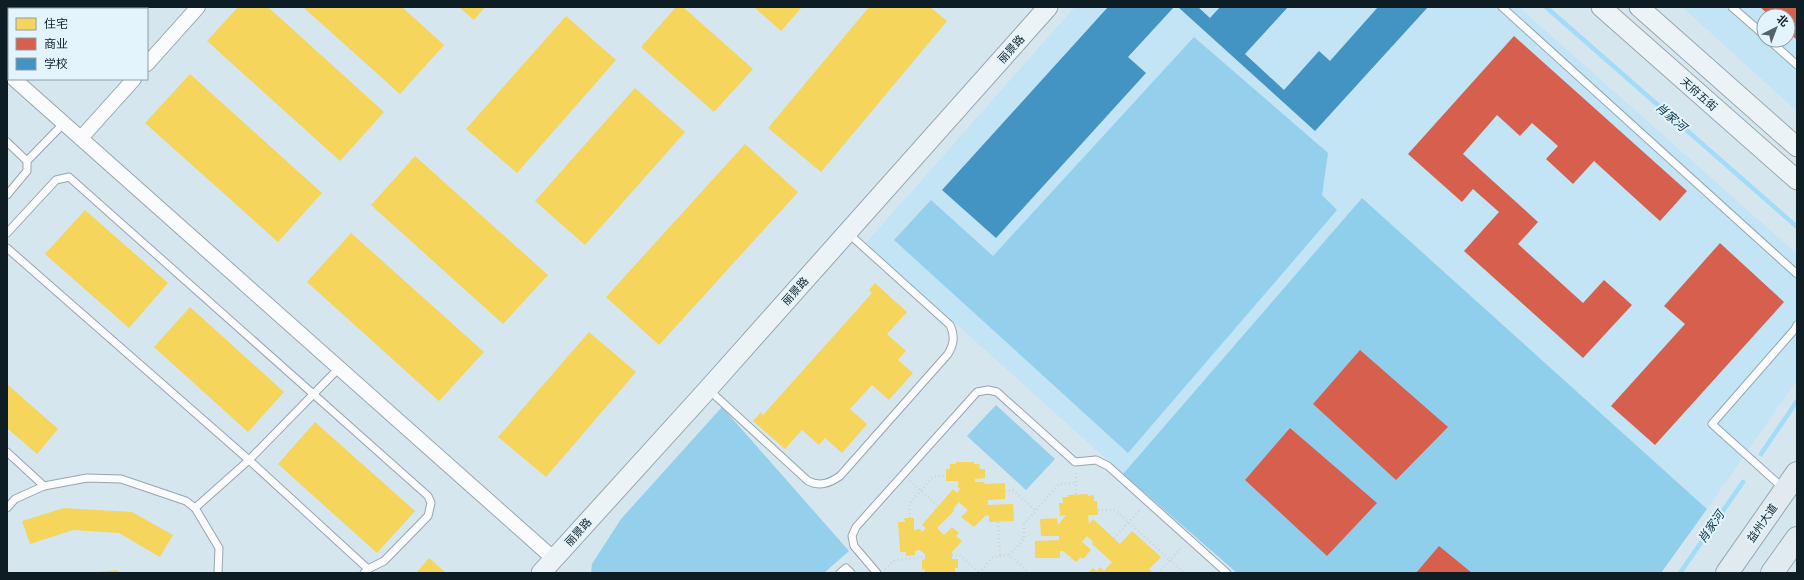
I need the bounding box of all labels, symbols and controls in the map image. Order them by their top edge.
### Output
legend [8,8,148,80]
north arrow [1756,8,1796,48]
text: 北 [1774,12,1791,29]
text: 住宅 [44,17,68,31]
street label: 丽景路 [996,33,1027,66]
text: 商业 [44,37,68,51]
text: 学校 [44,57,68,71]
street label: 天府五街 [1678,75,1720,114]
water label: 肖家河 [1653,100,1691,135]
street label: 丽景路 [780,275,811,308]
street label: 益州大道 [1744,502,1780,545]
water label: 肖家河 [1695,507,1728,546]
street label: 丽景路 [563,516,594,549]

